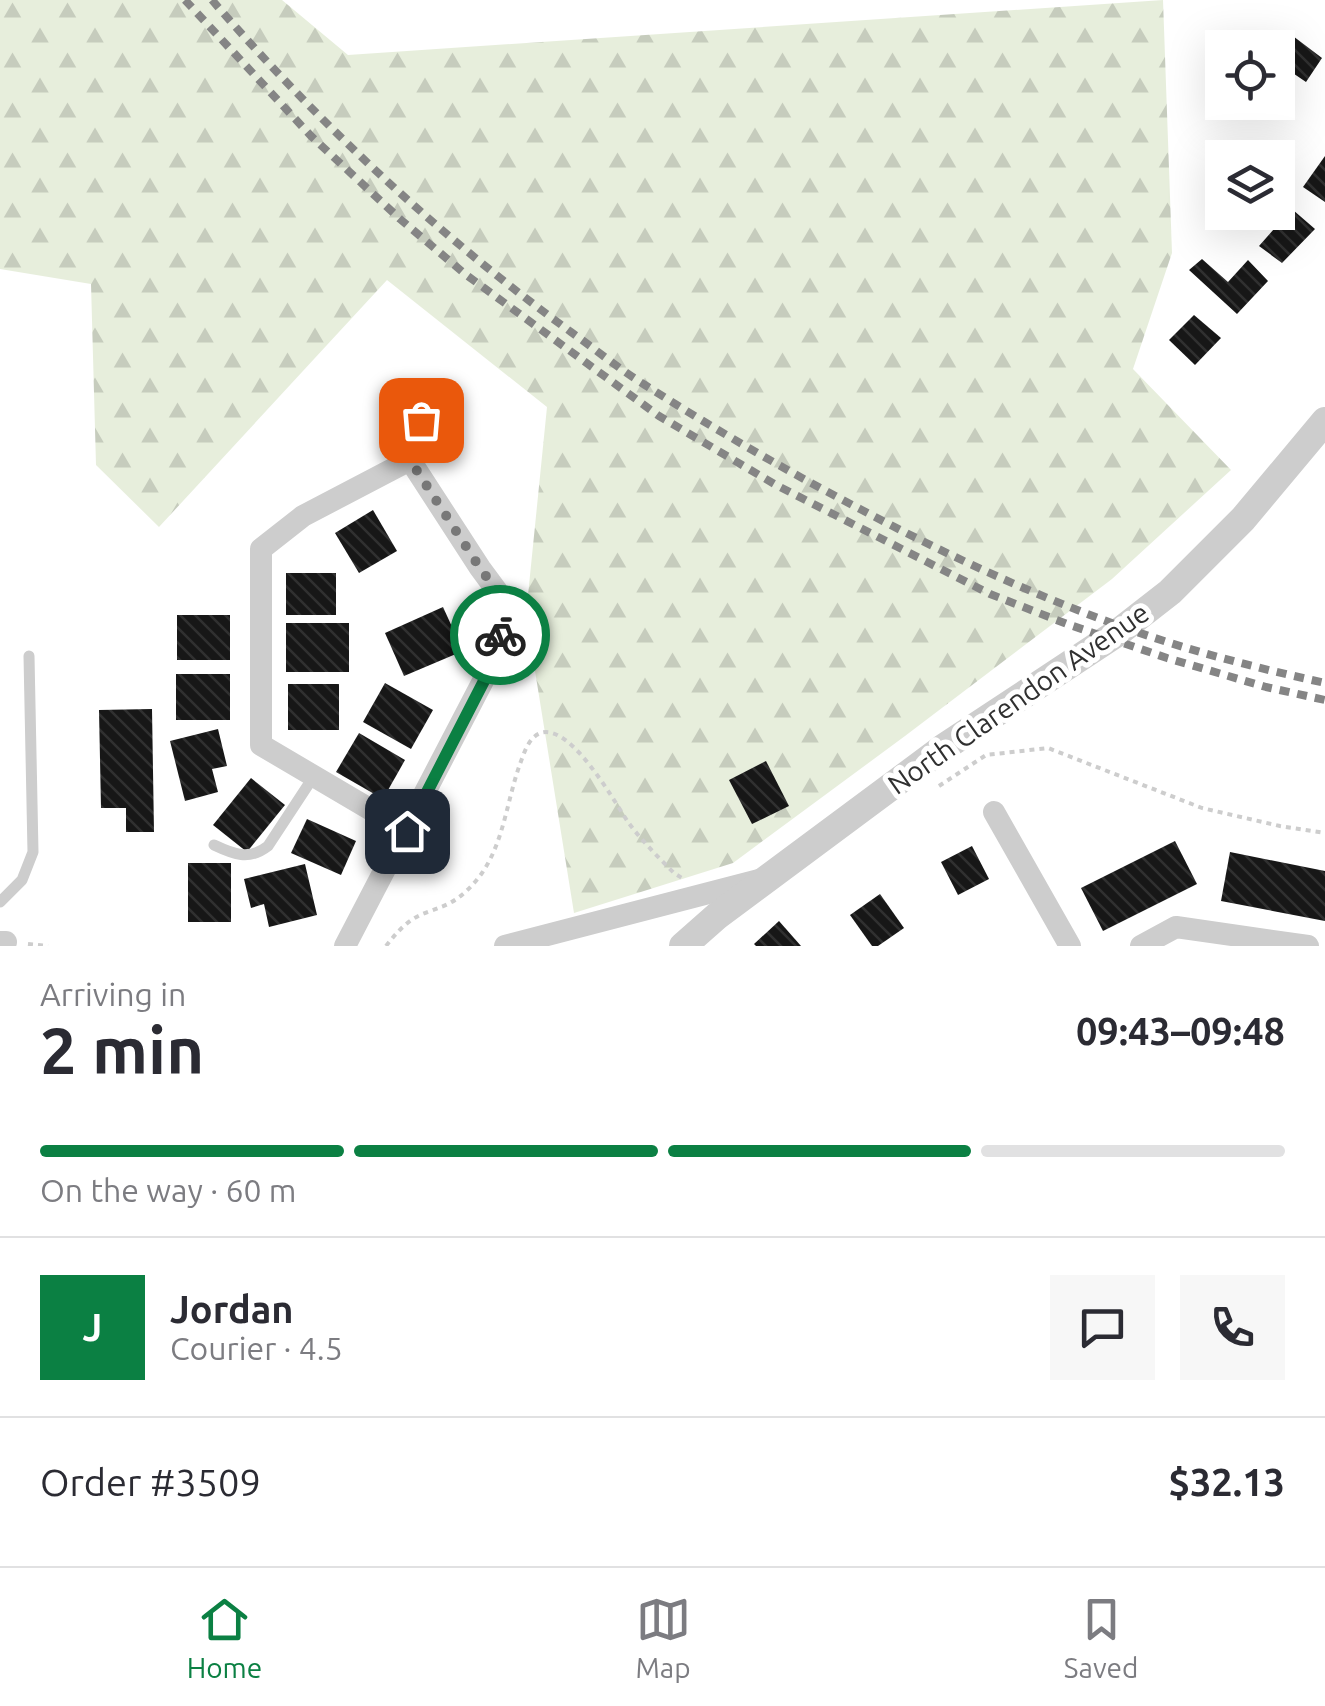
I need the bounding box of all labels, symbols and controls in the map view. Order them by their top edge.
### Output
map controls [1205,30,1295,230]
button: locate [1205,30,1295,120]
button: layers [1205,140,1295,230]
pin [379,378,464,463]
icon: bag [394,393,449,448]
courier [450,585,550,685]
street label: North Clarendon Avenue [882,596,1154,800]
icon: bike [473,608,528,663]
pin [365,789,450,874]
icon: home [380,804,435,859]
text: Arriving in [40,976,186,1012]
text: 09:43–09:48 [1076,1010,1285,1052]
text: 2 min [40,1013,204,1086]
text: On the way · 60 m [40,1172,296,1208]
button: chat [1050,1275,1155,1380]
button: phone [1180,1275,1285,1380]
text: Jordan [170,1288,294,1330]
text: J [83,1306,102,1348]
text: Courier · 4.5 [170,1330,343,1366]
text: Order #3509 [40,1461,261,1503]
text: $32.13 [1168,1461,1285,1503]
tab: Home [187,1592,262,1683]
tab: Map [635,1592,691,1683]
tab: Saved [1064,1592,1138,1683]

